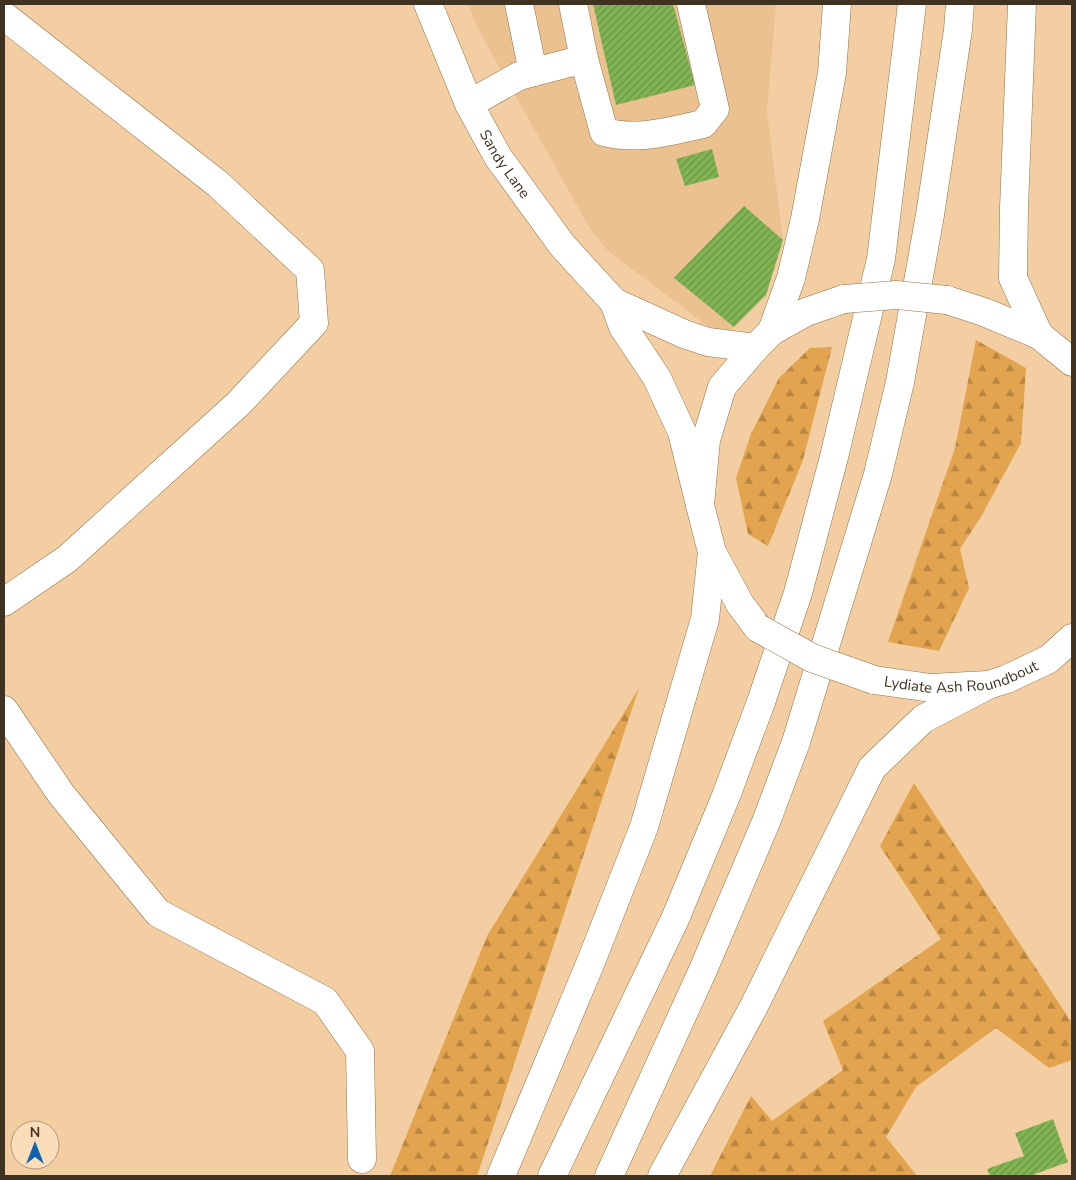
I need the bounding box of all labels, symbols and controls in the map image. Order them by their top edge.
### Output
street label: Sandy Lane [475,126,535,202]
street label: Lydiate Ash Roundbout [883,655,1042,698]
north arrow [10,1120,60,1170]
text: N [30,1123,40,1142]

